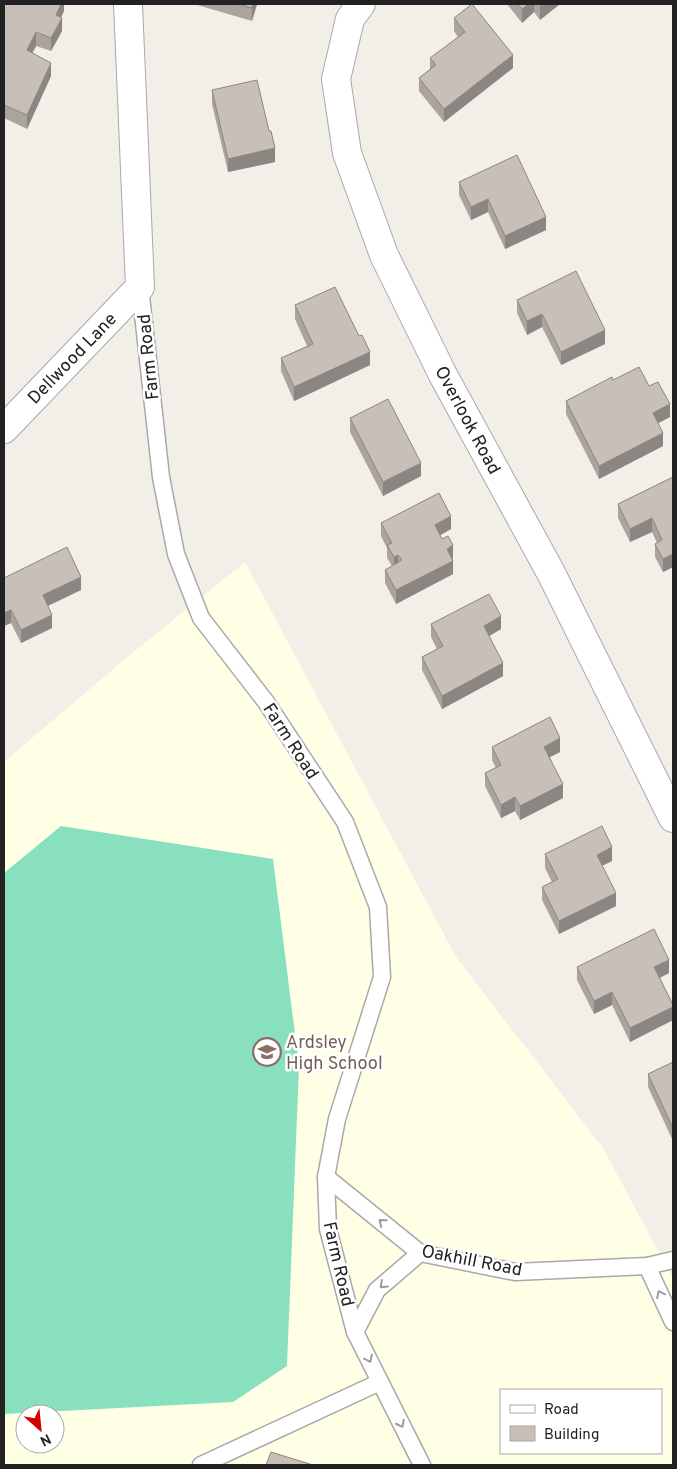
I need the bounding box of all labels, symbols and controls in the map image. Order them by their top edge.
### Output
street label: Dellwood Lane [24,308,123,410]
street label: Farm Road [134,313,165,401]
street label: Overlook Road [428,363,505,479]
street label: Farm Road [257,699,323,784]
place label: Ardsley High School [286,1032,383,1076]
school or university icon: Ardsley High School [252,1037,282,1067]
street label: Farm Road [317,1220,358,1309]
one-way arrow [379,1220,388,1228]
street label: Oakhill Road [420,1240,524,1282]
one-way arrow [380,1280,389,1289]
one-way arrow [656,1290,666,1299]
one-way arrow [362,1354,373,1363]
legend [500,1389,662,1454]
text: Road [544,1401,579,1420]
north arrow [15,1404,65,1454]
one-way arrow [395,1418,405,1427]
text: Building [544,1426,599,1445]
text: N [37,1429,54,1449]

